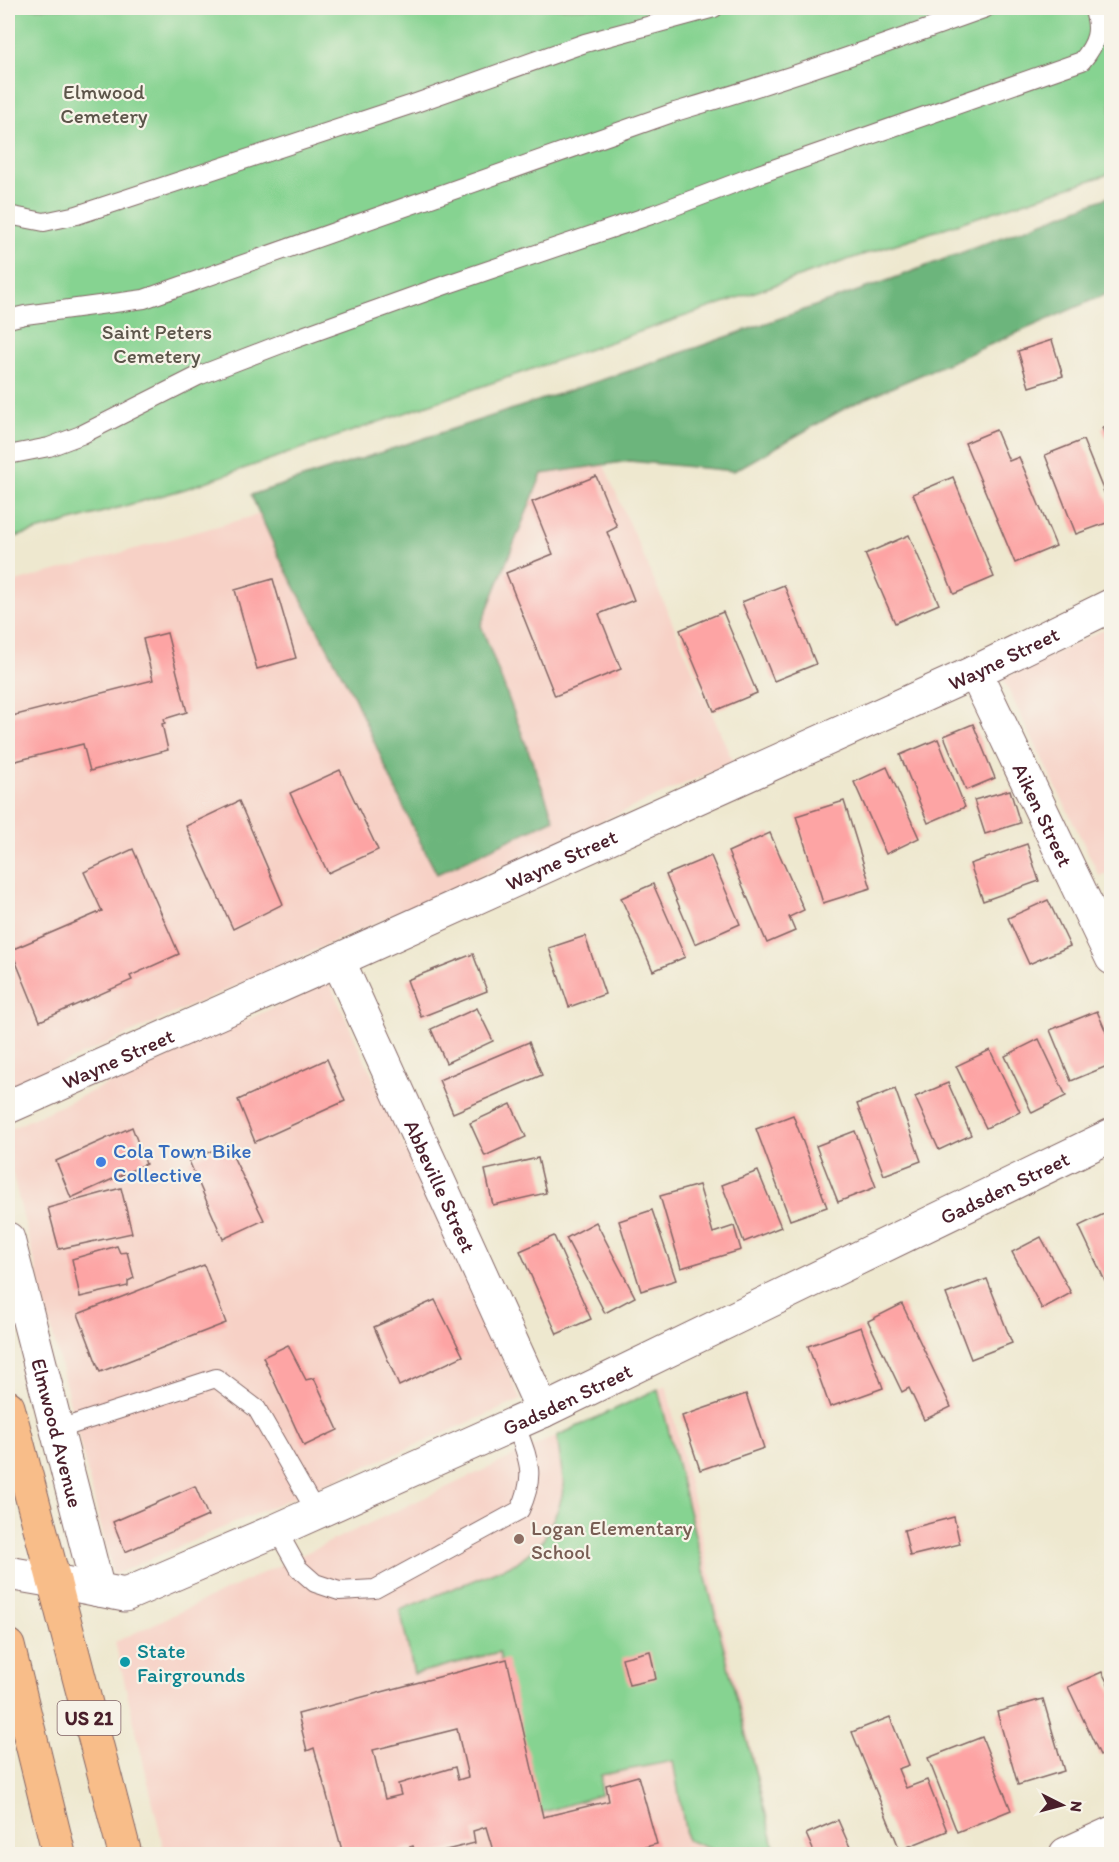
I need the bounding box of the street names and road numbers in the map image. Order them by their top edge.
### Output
street label: Wayne Street [944,620,1063,695]
street label: Aiken Street [1008,759,1079,870]
street label: Wayne Street [501,823,621,895]
street label: Wayne Street [58,1022,178,1094]
street label: Abbeville Street [400,1115,482,1256]
street label: Gadsden Street [936,1145,1073,1229]
street label: Elmwood Avenue [27,1355,89,1510]
street label: Gadsden Street [498,1357,636,1440]
road number: US 21 [58,1701,121,1735]

